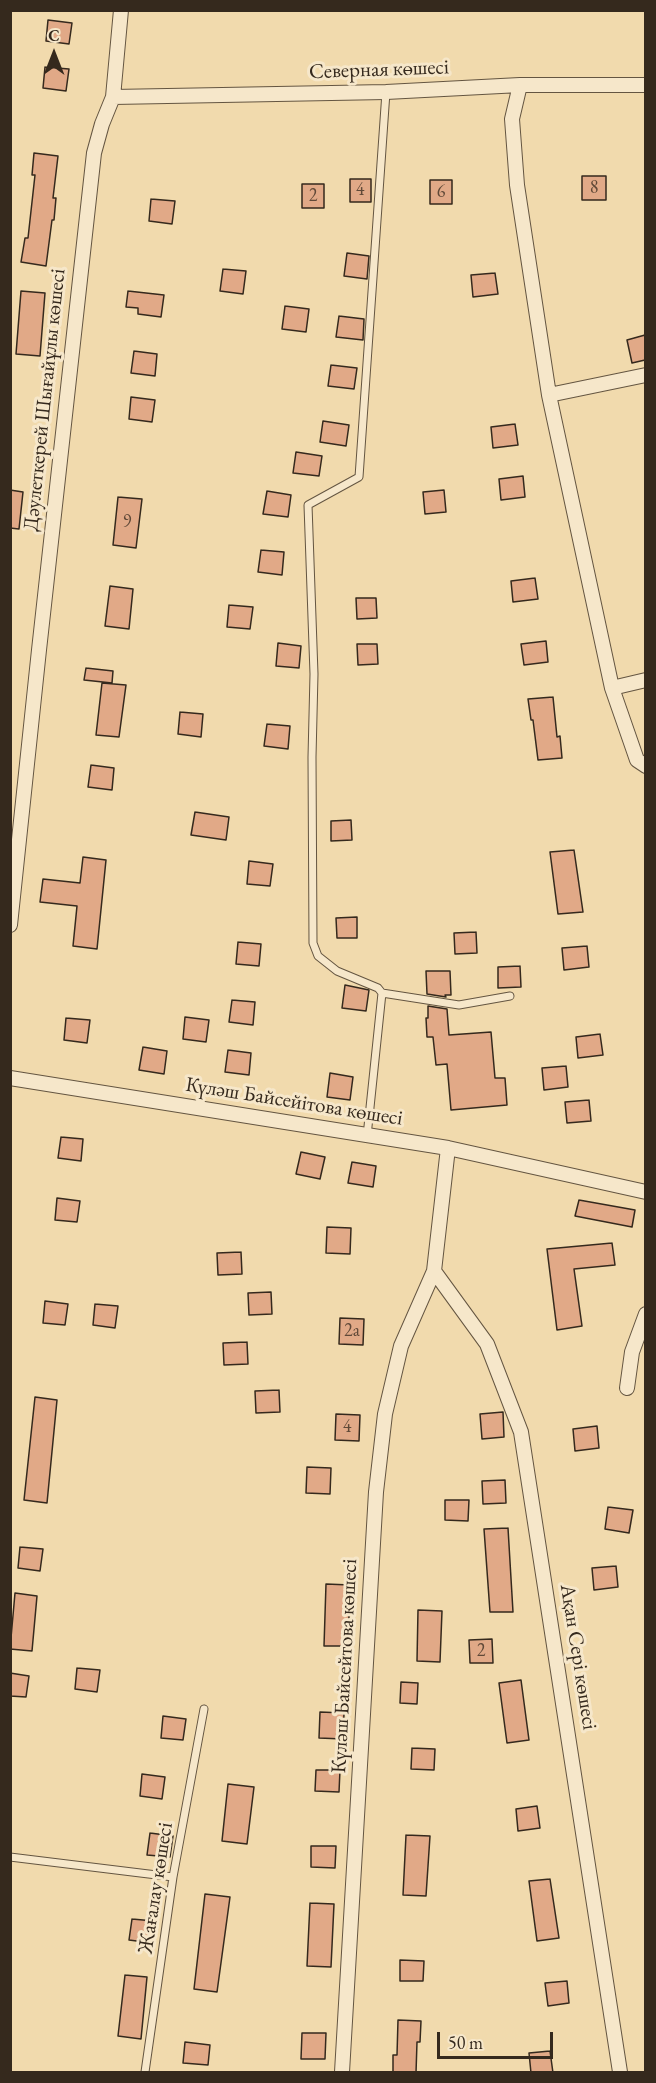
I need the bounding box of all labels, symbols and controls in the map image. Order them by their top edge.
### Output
north arrow [24,24,84,84]
text: С [48,25,60,46]
street label: Северная көшесі [308,55,450,85]
house number: 8 [590,177,598,199]
house number: 4 [356,179,364,201]
house number: 6 [437,181,445,203]
house number: 2 [309,185,317,207]
street label: Дәулеткерей Шығайұлы көшесі [19,267,71,533]
house number: 9 [123,511,131,533]
street label: Күләш Байсейітова көшесі [184,1072,404,1132]
house number: 2а [344,1320,360,1342]
house number: 4 [343,1416,351,1438]
street label: Күләш Байсейтова көшесі [327,1558,363,1774]
street label: Ақан Сері көшесі [554,1582,602,1732]
house number: 2 [477,1640,485,1662]
street label: Жағалау көшесі [133,1820,179,1956]
scale bar [440,2020,556,2058]
text: 50 m [448,2031,483,2054]

